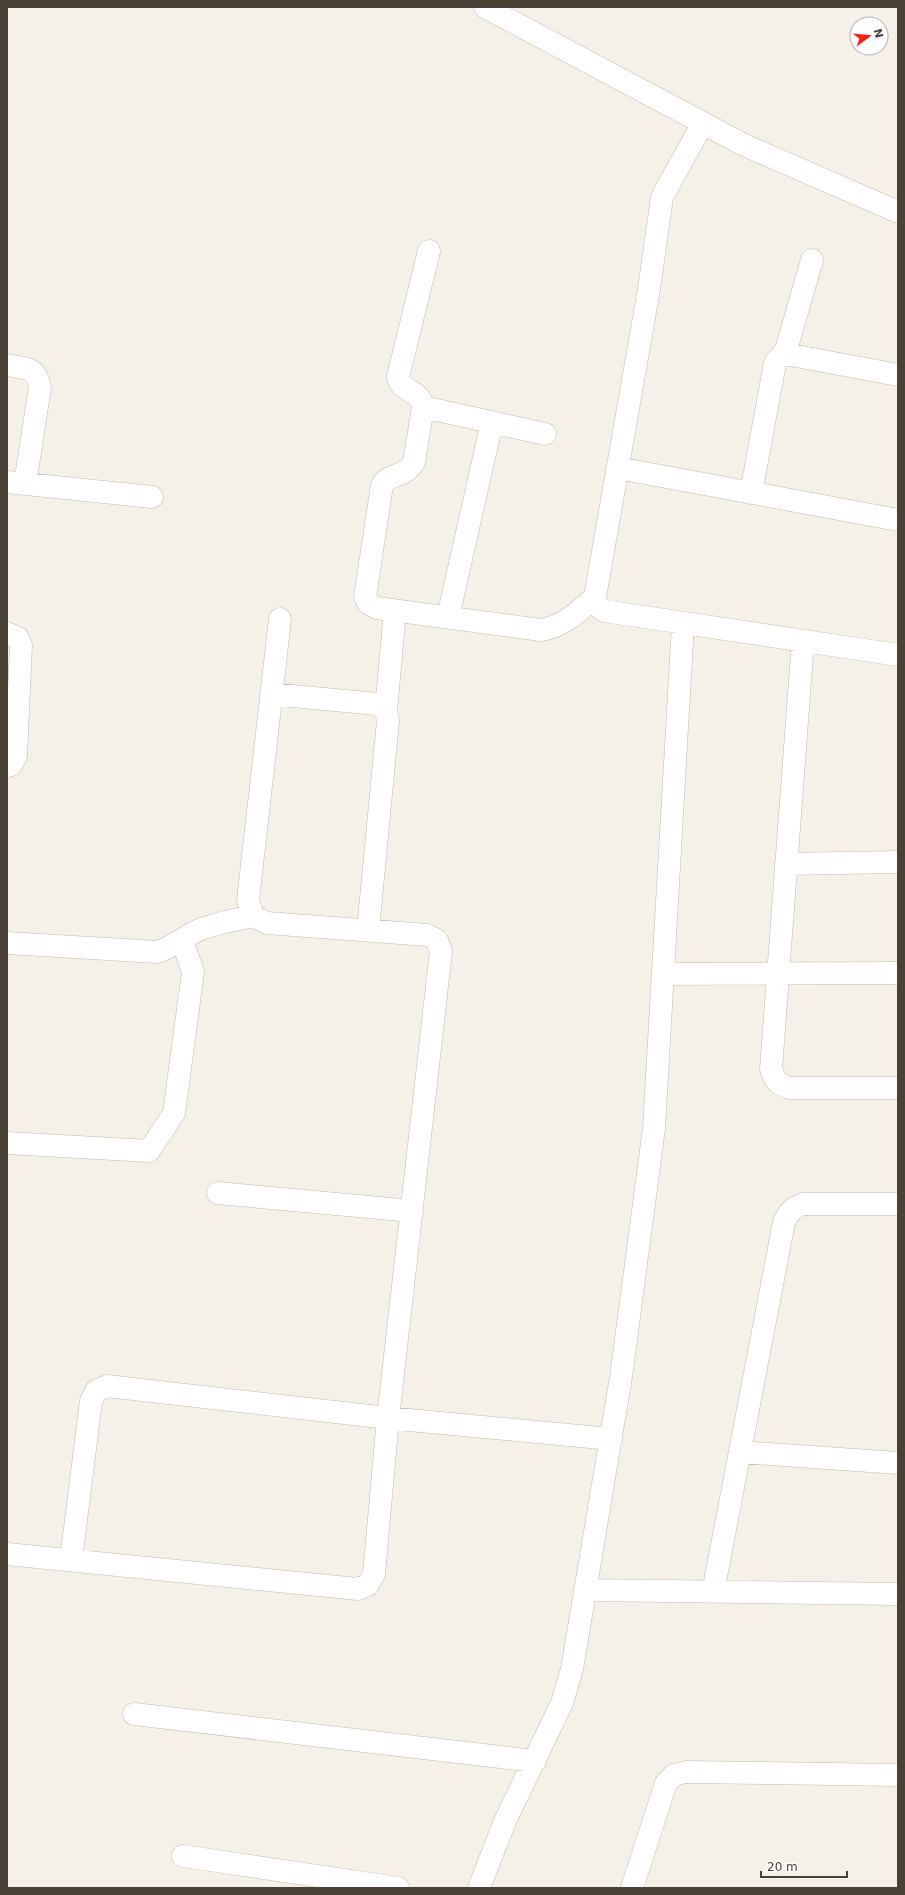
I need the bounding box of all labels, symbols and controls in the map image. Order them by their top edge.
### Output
north arrow [849,16,889,56]
text: N [871,27,886,40]
scale bar [761,1853,847,1879]
text: 20 m [767,1860,798,1874]

